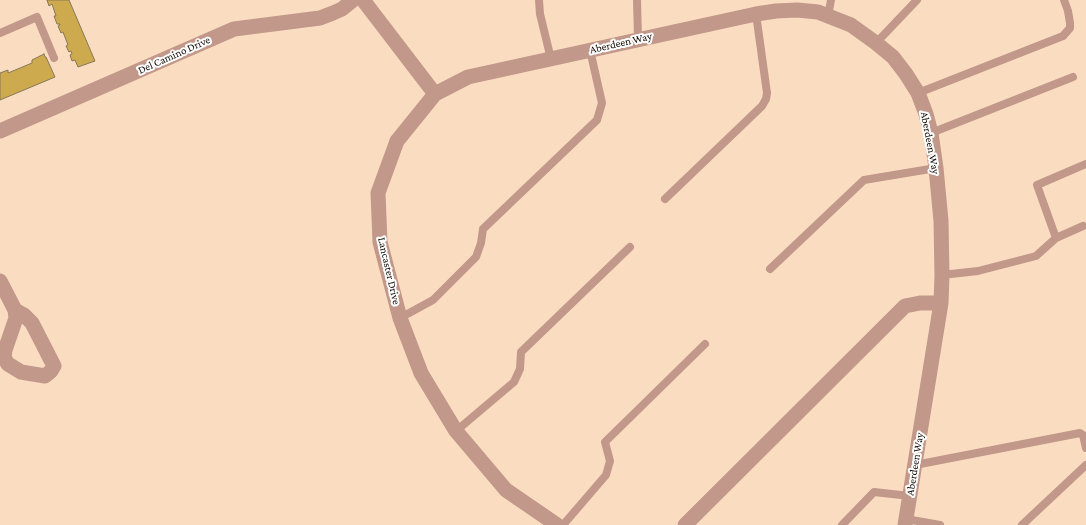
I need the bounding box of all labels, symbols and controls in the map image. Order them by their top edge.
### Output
street label: Aberdeen Way [589,29,653,57]
street label: Del Camino Drive [136,33,212,77]
street label: Aberdeen Way [917,111,943,175]
street label: Lancaster Drive [375,236,403,306]
street label: Aberdeen Way [904,432,926,496]

